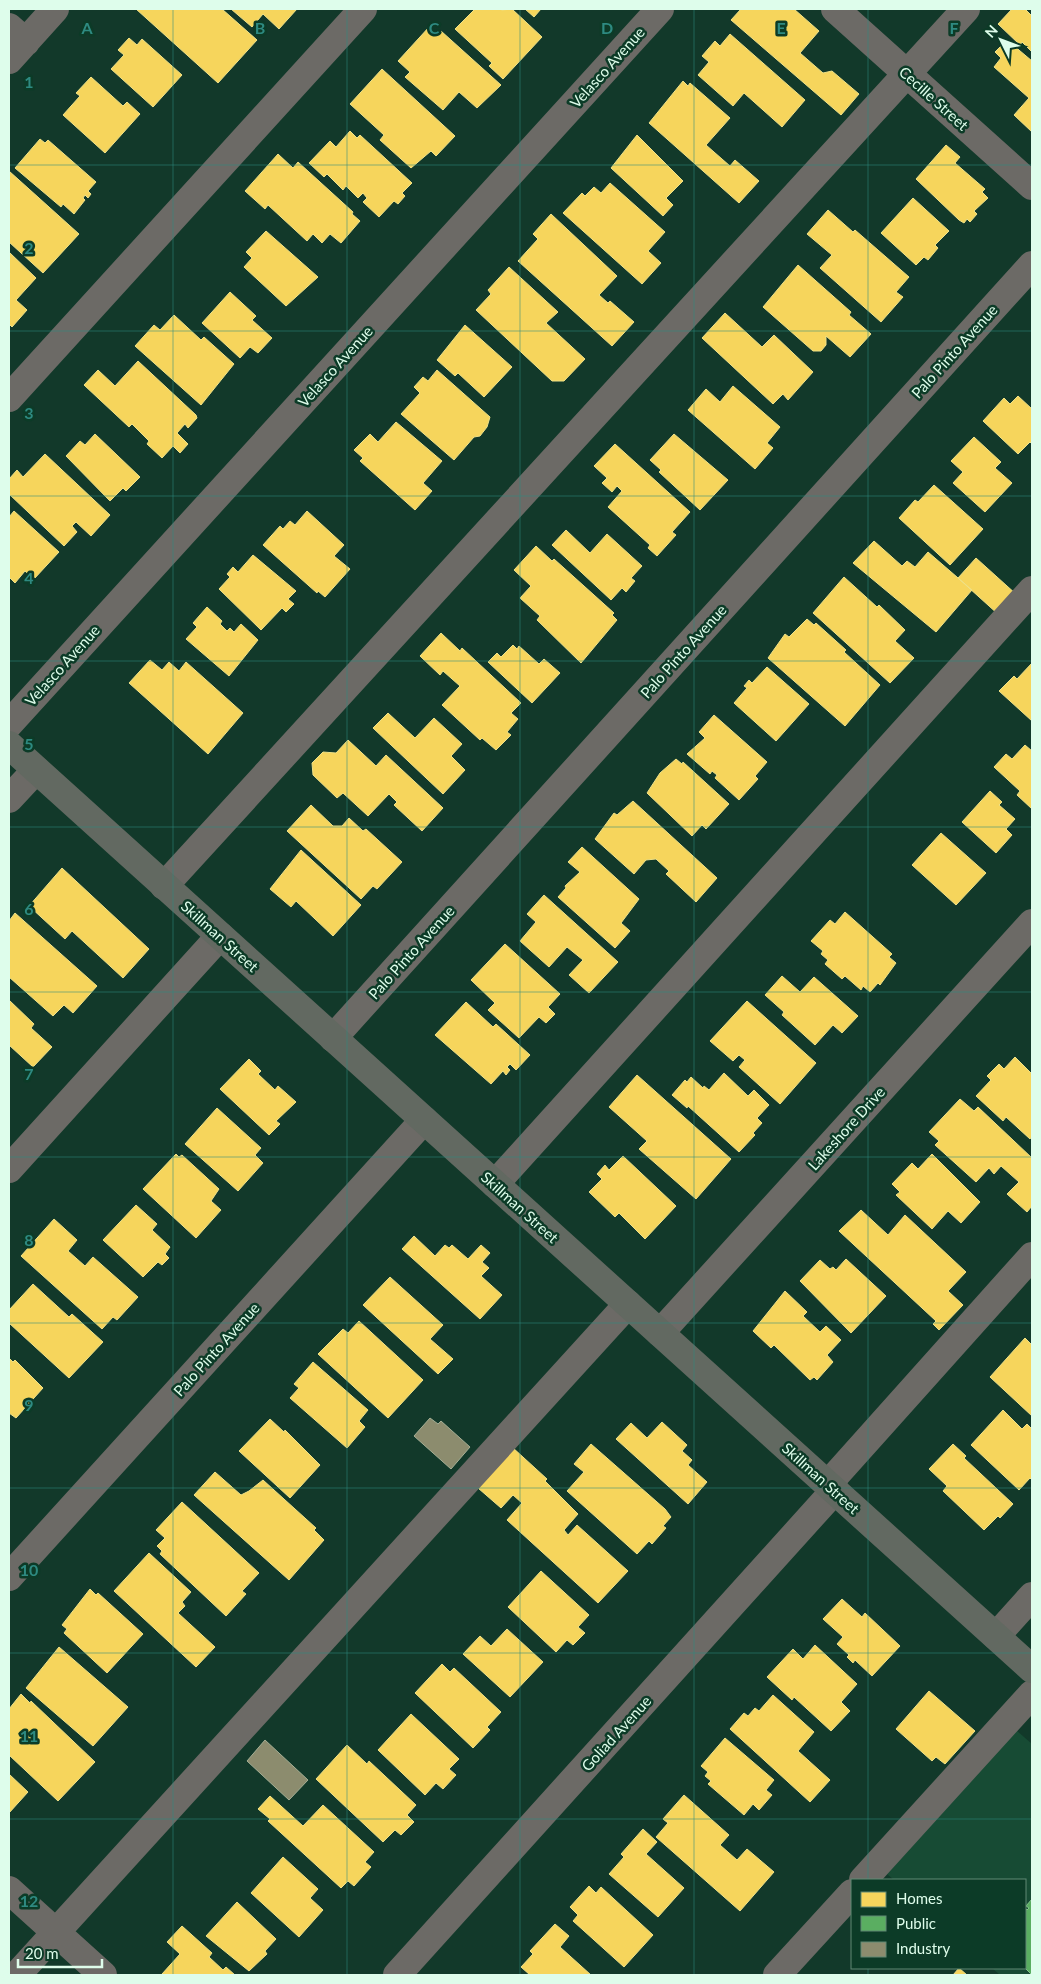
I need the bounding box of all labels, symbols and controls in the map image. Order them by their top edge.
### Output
north arrow [976,15,1026,65]
text: A [80,18,93,37]
text: B [255,18,265,37]
text: C [429,18,440,37]
text: D [601,18,613,37]
text: E [776,18,786,37]
text: F [949,18,959,37]
text: N [981,21,1001,41]
street label: Velasco Avenue [566,23,648,111]
street label: Cecille Street [896,62,973,134]
text: 1 [24,72,34,91]
text: 2 [24,238,34,257]
street label: Palo Pinto Avenue [907,300,1001,402]
street label: Velasco Avenue [294,322,376,410]
text: 3 [24,403,34,422]
text: 4 [24,568,34,587]
street label: Palo Pinto Avenue [636,600,730,702]
street label: Velasco Avenue [21,621,103,709]
text: 5 [24,734,34,753]
street label: Skillman Street [178,897,263,976]
text: 6 [24,899,34,918]
street label: Palo Pinto Avenue [364,901,458,1003]
text: 7 [24,1064,34,1083]
street label: Lakeshore Drive [804,1082,888,1174]
street label: Skillman Street [478,1168,563,1247]
text: 8 [24,1230,34,1249]
street label: Palo Pinto Avenue [169,1298,263,1400]
text: 9 [24,1395,34,1414]
street label: Skillman Street [779,1439,864,1518]
text: 10 [20,1560,38,1579]
street label: Goliad Avenue [577,1691,655,1774]
text: 11 [20,1726,38,1745]
legend [851,1879,1026,1969]
text: Homes [896,1889,942,1907]
text: 12 [20,1891,38,1910]
text: Public [896,1914,936,1932]
scale bar [18,1936,101,1968]
text: Industry [896,1939,951,1957]
text: 20 m [25,1944,59,1962]

